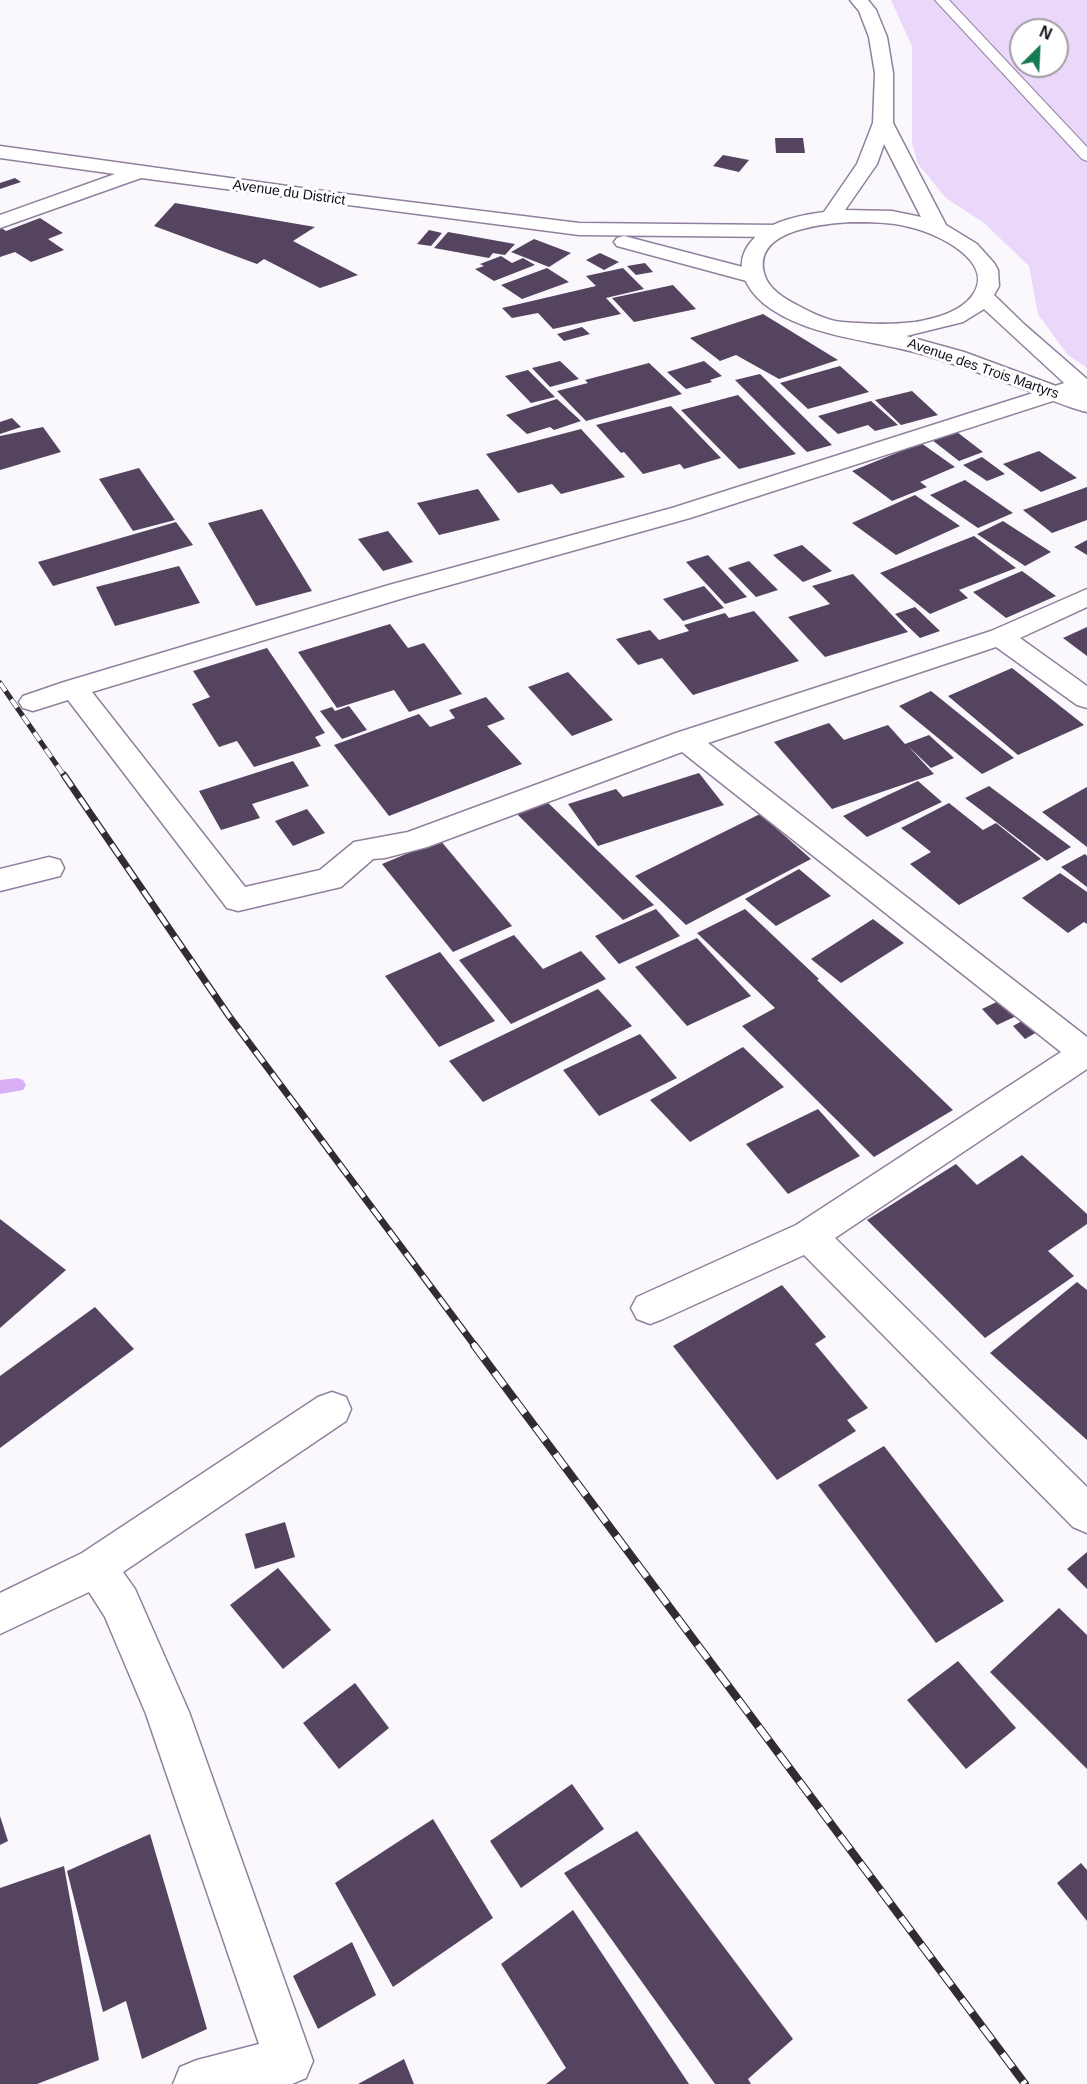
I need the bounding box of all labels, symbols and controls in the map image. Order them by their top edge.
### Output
north arrow [1009,18,1069,78]
text: N [1037,23,1054,43]
street label: Avenue du District [232,177,346,209]
street label: Avenue des Trois Martyrs [905,335,1061,403]

